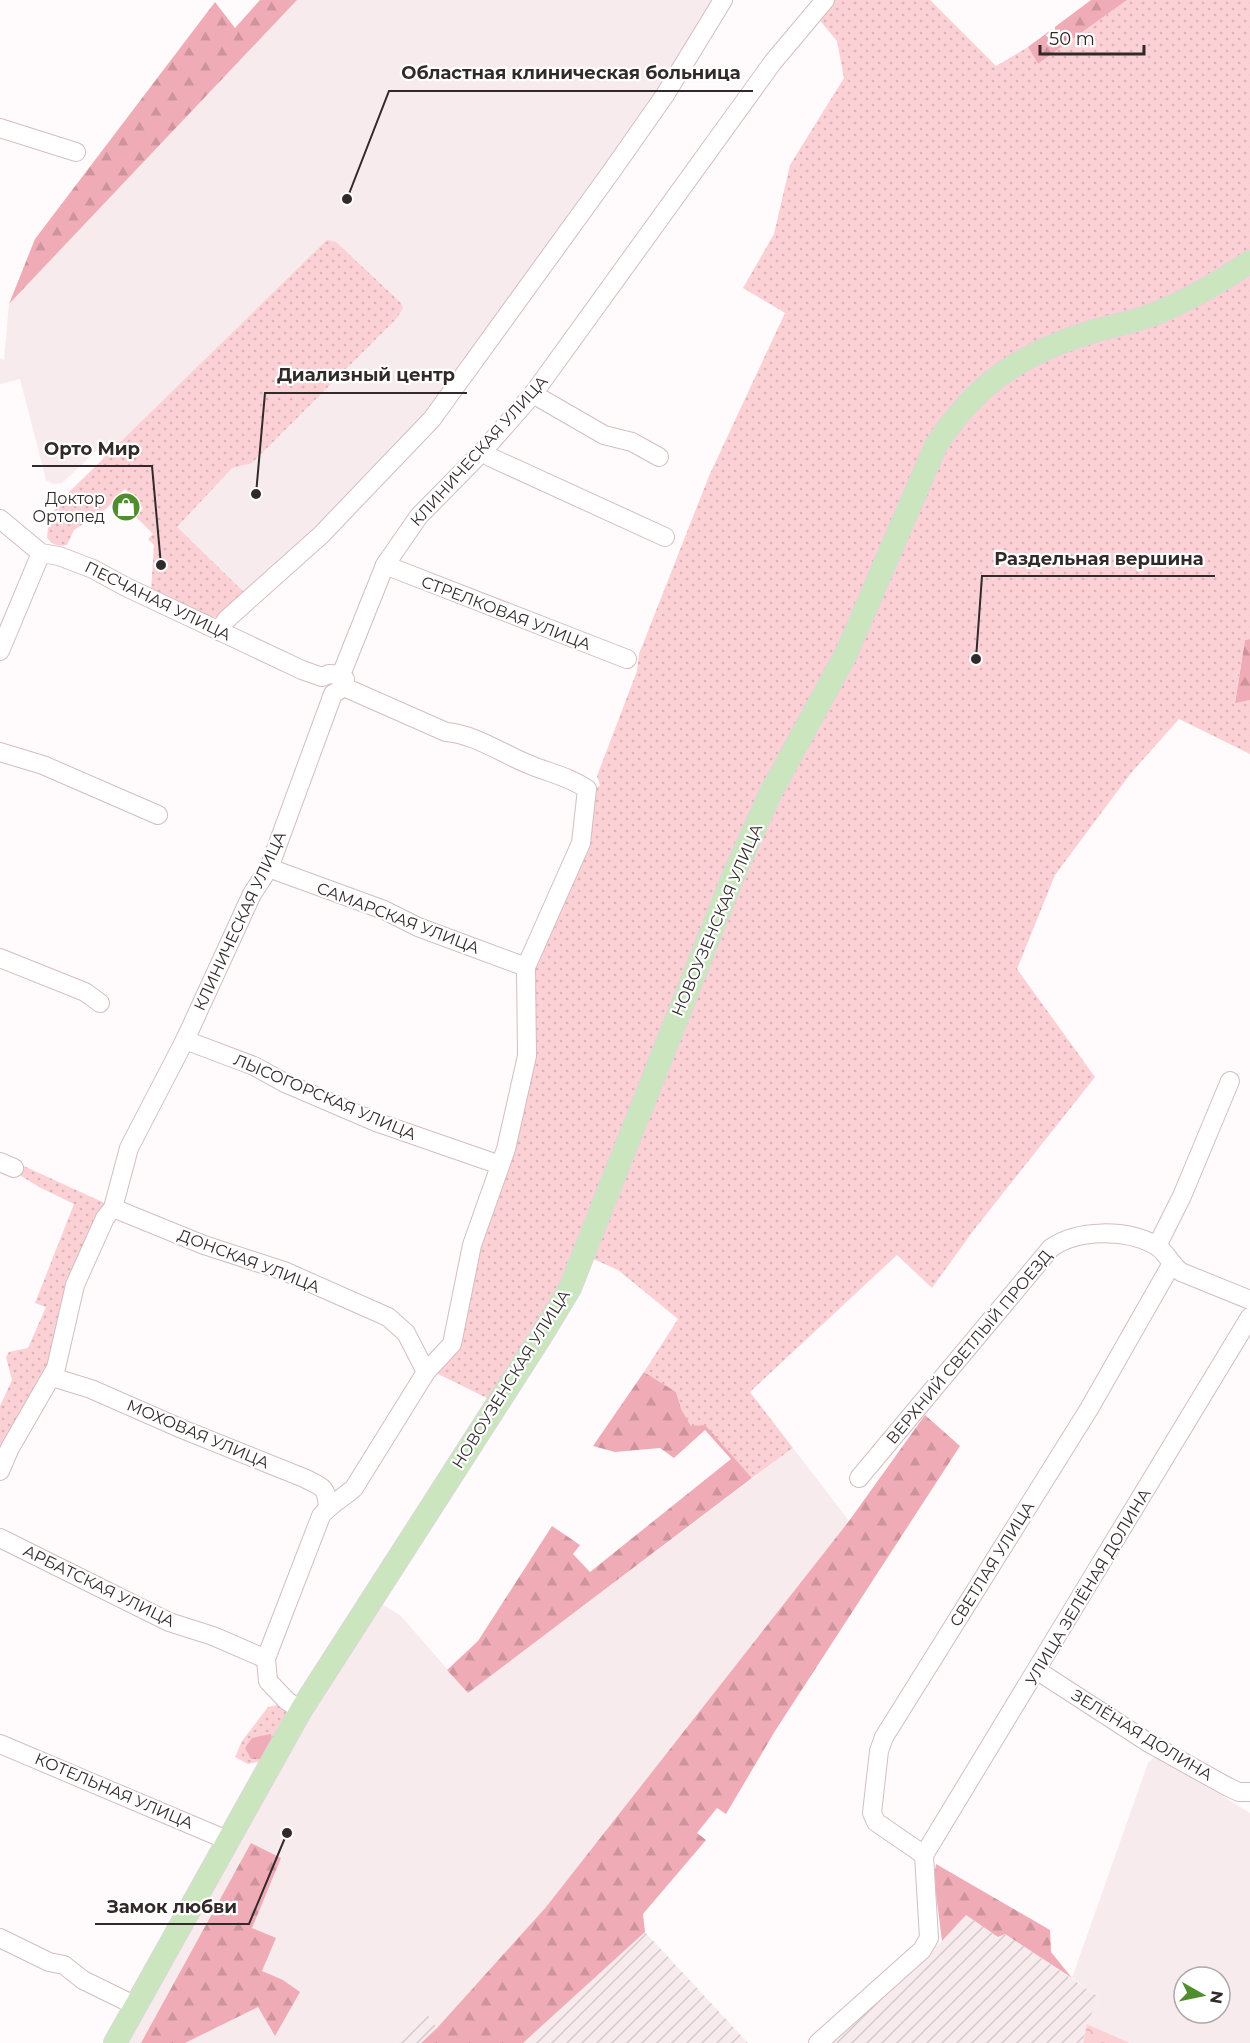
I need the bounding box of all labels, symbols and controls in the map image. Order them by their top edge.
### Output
scale bar [1040,18,1144,56]
text: 50 m [1049,28,1095,50]
callout: Областная клиническая больница [389,55,753,91]
text: Областная клиническая больница [401,62,741,84]
callout: Диализный центр [265,357,467,393]
text: Диализный центр [277,364,455,386]
street label: КЛИНИЧЕСКАЯ УЛИЦА [406,372,552,530]
callout: Орто Мир [32,430,152,466]
text: Орто Мир [44,438,140,460]
place label: Доктор Ортопед [32,489,105,526]
shop icon: Доктор Ортопед [110,491,142,523]
callout: Раздельная вершина [982,540,1215,576]
text: Раздельная вершина [994,548,1204,570]
street label: ПЕСЧАНАЯ УЛИЦА [82,557,234,645]
street label: СТРЕЛКОВАЯ УЛИЦА [419,572,594,654]
street label: НОВОУЗЕНСКАЯ УЛИЦА [668,821,766,1019]
street label: КЛИНИЧЕСКАЯ УЛИЦА [190,828,290,1014]
street label: САМАРСКАЯ УЛИЦА [314,878,482,958]
street label: ЛЫСОГОРСКАЯ УЛИЦА [231,1050,419,1144]
street label: ДОНСКАЯ УЛИЦА [175,1225,323,1297]
street label: ВЕРХНИЙ СВЕТЛЫЙ ПРОЕЗД [882,1246,1056,1448]
street label: НОВОУЗЕНСКАЯ УЛИЦА [448,1286,574,1472]
street label: МОХОВАЯ УЛИЦА [124,1395,272,1473]
street label: УЛИЦА ЗЕЛЁНАЯ ДОЛИНА [1021,1484,1154,1689]
street label: СВЕТЛАЯ УЛИЦА [946,1498,1038,1630]
street label: АРБАТСКАЯ УЛИЦА [20,1541,178,1631]
street label: ЗЕЛЁНАЯ ДОЛИНА [1068,1685,1216,1785]
street label: КОТЕЛЬНАЯ УЛИЦА [32,1749,196,1833]
callout: Замок любви [95,1888,249,1924]
text: Замок любви [106,1896,237,1918]
north arrow [1172,1965,1232,2025]
text: N [1206,1989,1227,2005]

